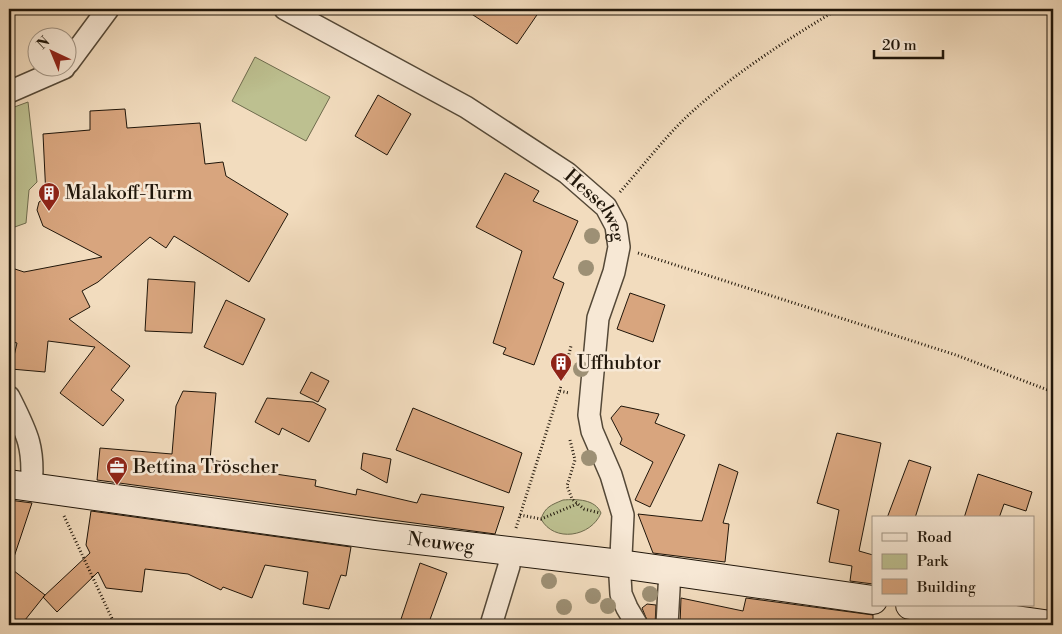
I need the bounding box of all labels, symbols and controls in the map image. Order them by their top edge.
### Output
north arrow [28,28,78,78]
scale bar [874,28,943,60]
text: N [33,33,54,54]
text: 20 m [882,36,917,55]
street label: Hesselweg [559,164,630,244]
building icon: Malakoff-Turm [37,181,61,212]
place label: Malakoff-Turm [65,181,193,205]
building icon: Uffhubtor [549,351,573,382]
place label: Uffhubtor [577,351,661,375]
office icon: Bettina Tröscher [105,455,129,486]
place label: Bettina Tröscher [132,455,279,479]
legend [872,516,1034,606]
street label: Neuweg [406,527,476,559]
text: Road [917,528,952,547]
text: Park [917,552,949,571]
text: Building [916,578,976,597]

